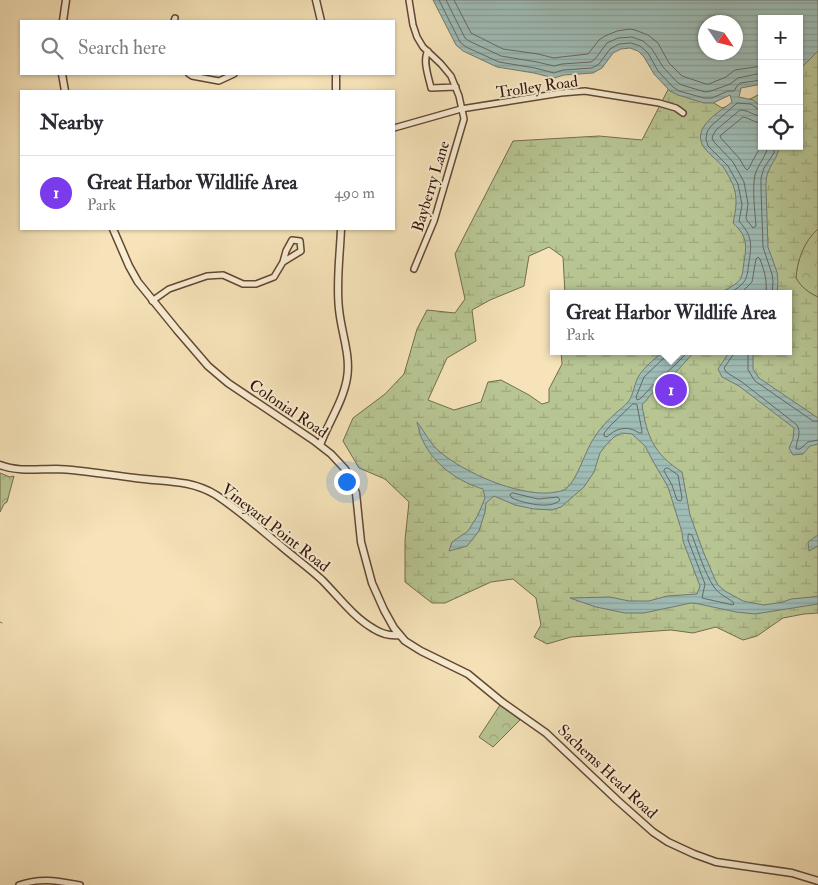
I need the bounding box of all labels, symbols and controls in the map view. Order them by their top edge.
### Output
north arrow [698,15,743,60]
map controls [758,15,803,150]
button: + [758,15,803,60]
search box [20,20,395,75]
icon: search [38,34,66,62]
text: Search here [78,36,166,60]
button: − [758,60,803,105]
street label: Trolley Road [495,71,579,103]
button: locate [758,105,803,150]
text: Nearby [40,109,103,136]
street label: Bayberry Lane [408,138,454,234]
text: Great Harbor Wildlife Area [87,171,297,195]
text: 1 [53,183,59,203]
text: 490 m [334,183,375,203]
text: Park [87,195,116,215]
popup [550,290,792,355]
text: Great Harbor Wildlife Area [566,301,776,325]
text: Park [566,325,595,345]
pin: 1 [655,371,687,409]
street label: Colonial Road [245,375,332,443]
your location [334,469,360,495]
street label: Vineyard Point Road [217,479,334,576]
street label: Sachems Head Road [553,720,661,823]

